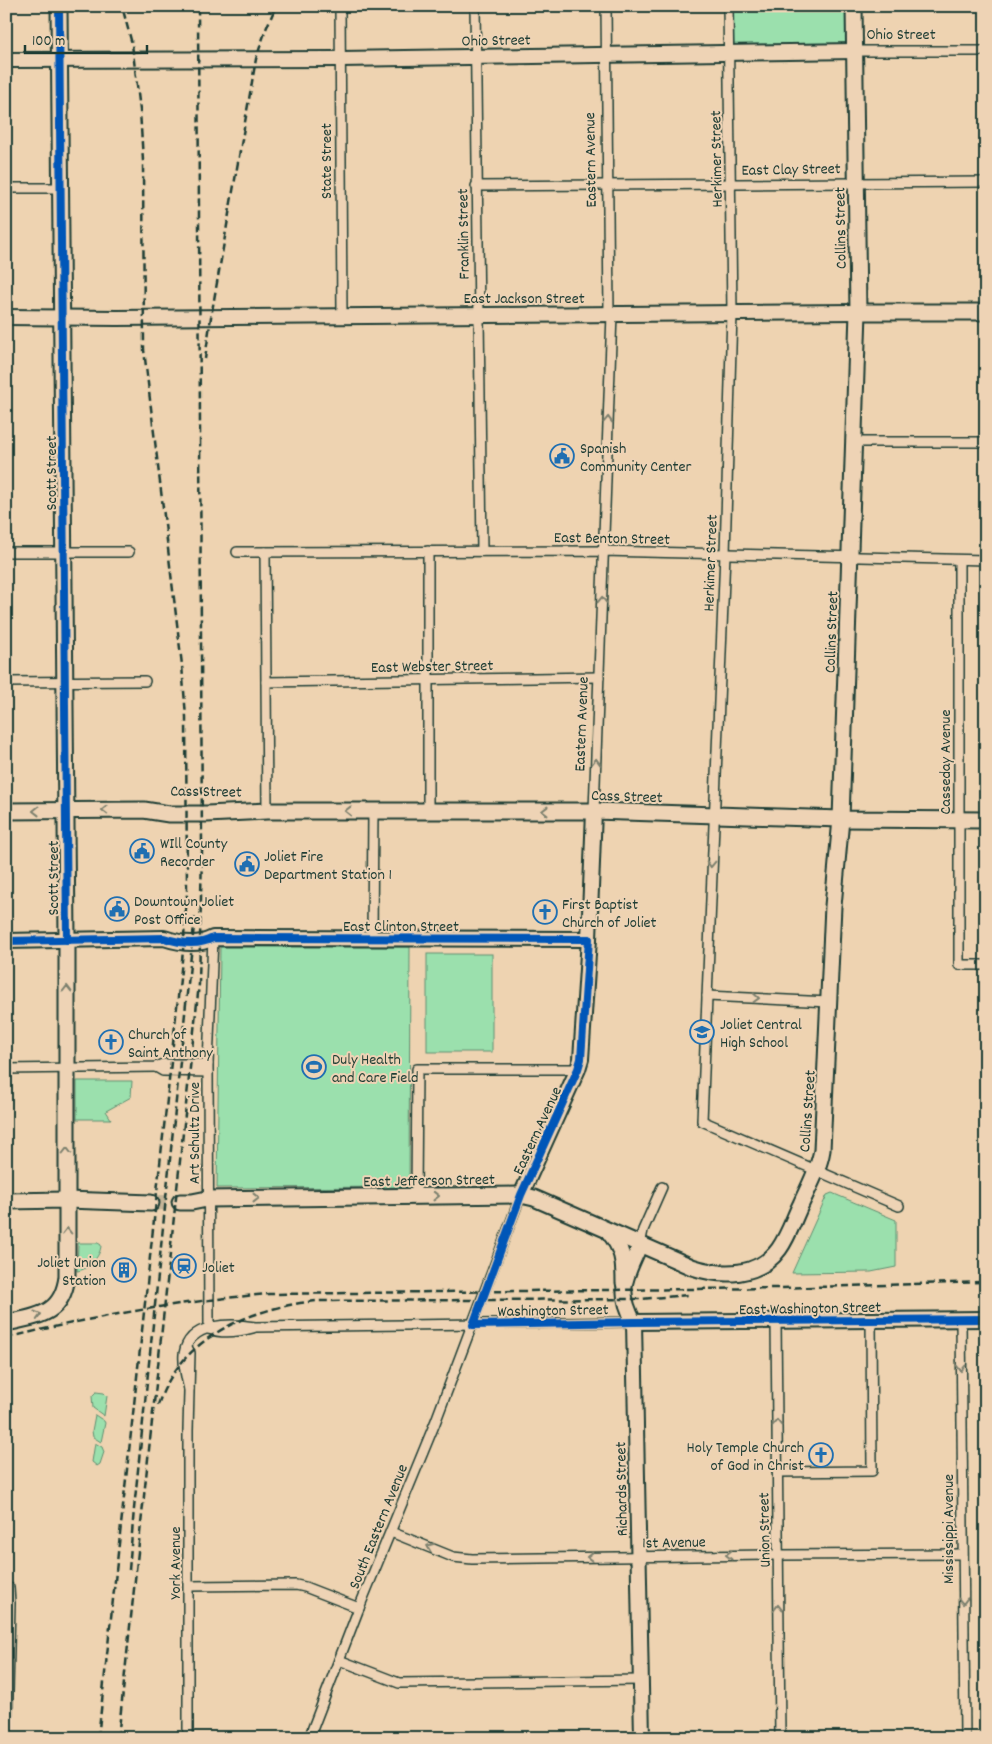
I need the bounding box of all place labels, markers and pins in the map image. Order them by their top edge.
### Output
place label: Spanish Community Center [580,438,692,479]
public building icon: Spanish Community Center [549,443,575,469]
place label: WIll County Recorder [160,833,228,874]
public building icon: WIll County Recorder [129,838,155,864]
place label: Joliet Fire Department Station 1 [264,846,392,887]
public building icon: Joliet Fire Department Station 1 [234,851,260,877]
place label: Downtown Joliet Post Office [134,891,234,932]
place label: First Baptist Church of Joliet [562,894,657,935]
public building icon: Downtown Joliet Post Office [104,896,130,922]
church icon: First Baptist Church of Joliet [532,899,558,925]
place label: Joliet Central High School [720,1014,802,1055]
school or university icon: Joliet Central High School [689,1019,715,1045]
place label: Church of Saint Anthony [128,1024,213,1065]
church icon: Church of Saint Anthony [98,1029,124,1055]
place label: Duly Health and Care Field [332,1049,419,1090]
sports icon: Duly Health and Care Field [301,1054,327,1080]
place label: Joliet Union Station [37,1252,106,1293]
station icon: Joliet [171,1253,197,1279]
building icon: Joliet Union Station [111,1257,137,1283]
place label: Joliet [202,1257,235,1280]
place label: Holy Temple Church of God in Christ [687,1437,804,1478]
church icon: Holy Temple Church of God in Christ [808,1442,834,1468]

